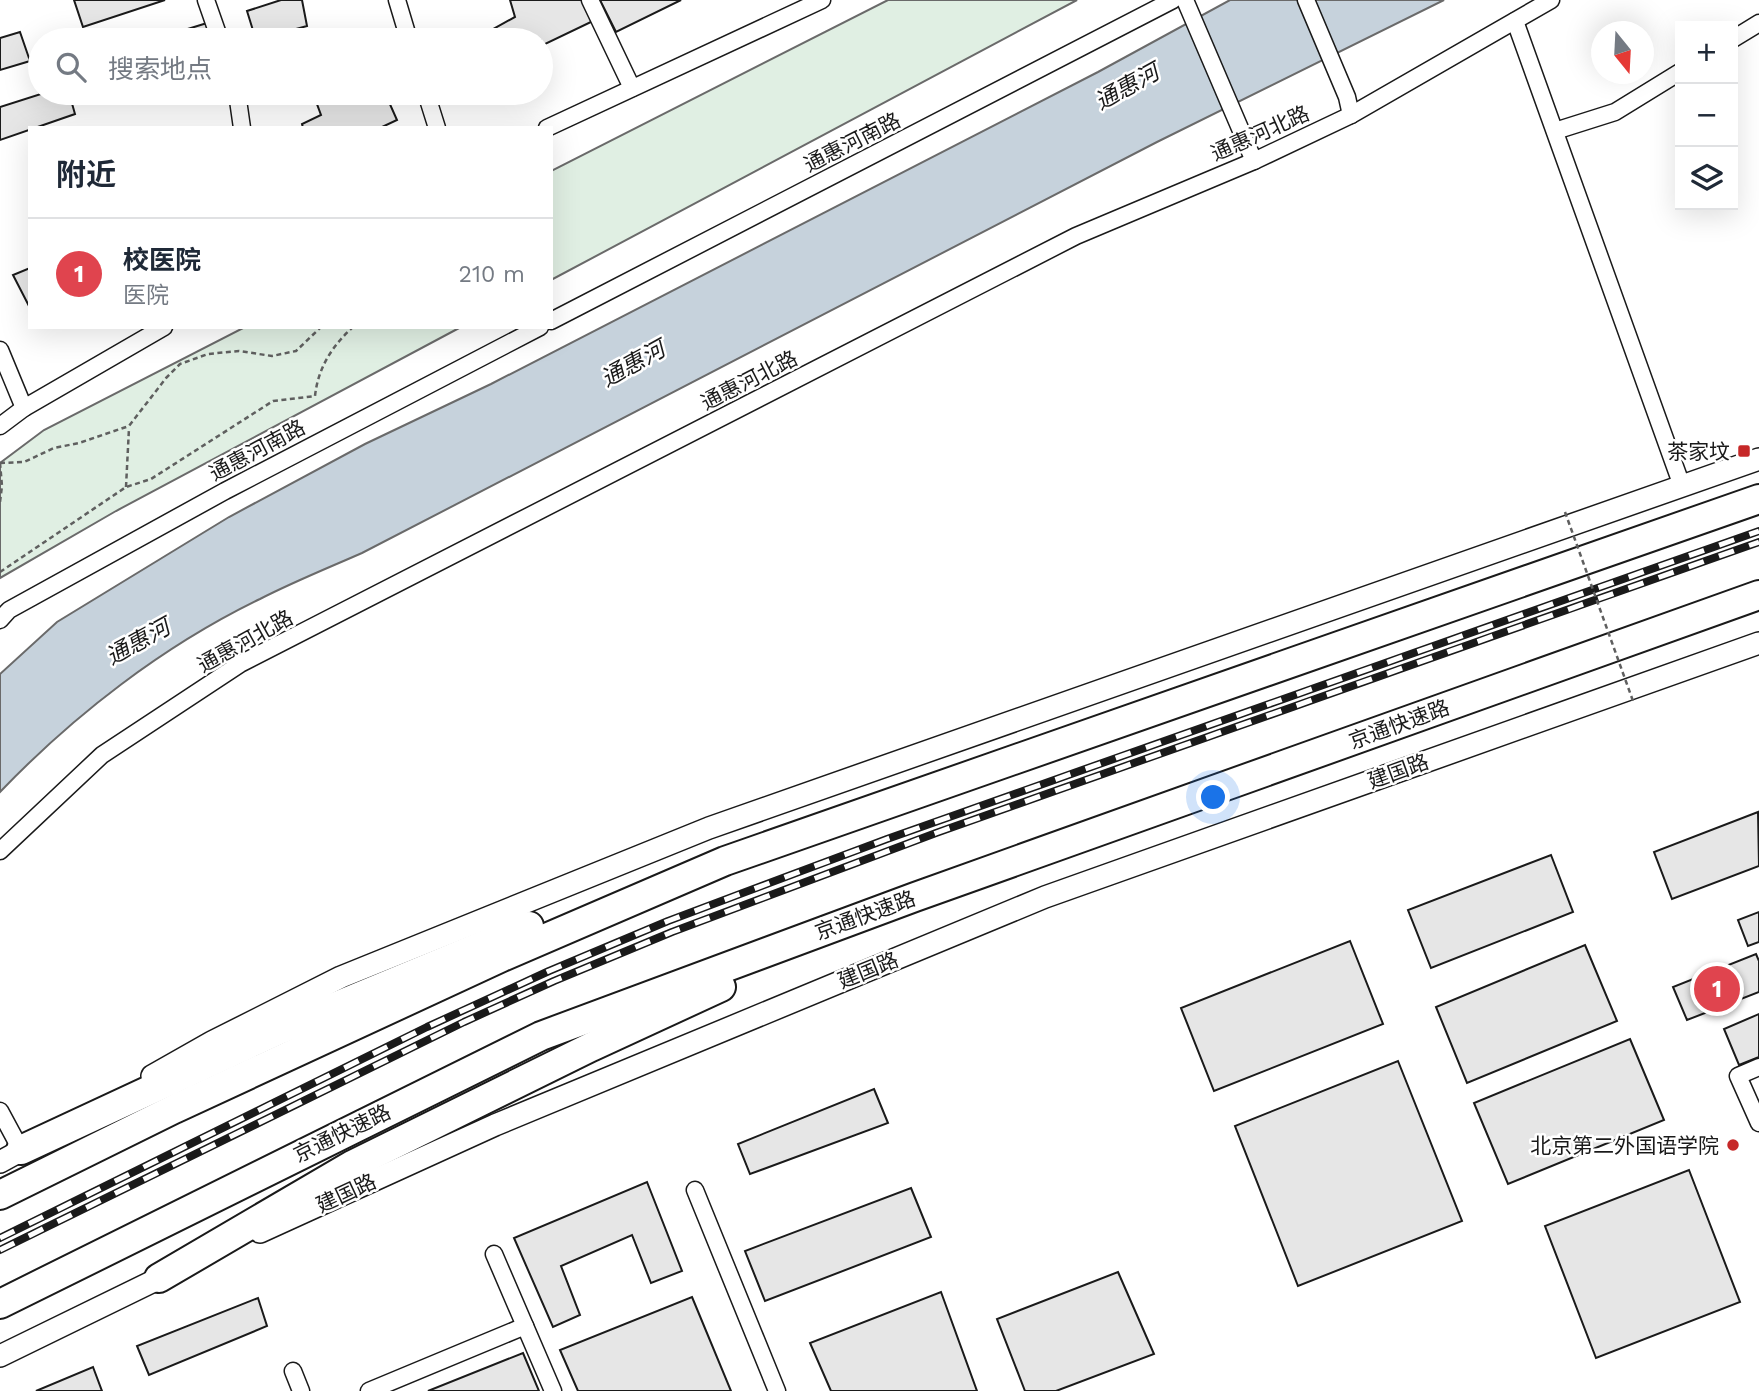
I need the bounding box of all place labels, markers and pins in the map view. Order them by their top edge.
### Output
place label: 茶家坟 [1667,439,1730,464]
marker: 茶家坟 [1736,443,1752,459]
pin: 1 [1694,963,1740,1015]
place label: 北京第二外国语学院 [1530,1133,1719,1158]
marker: 北京第二外国语学院 [1725,1137,1741,1153]

